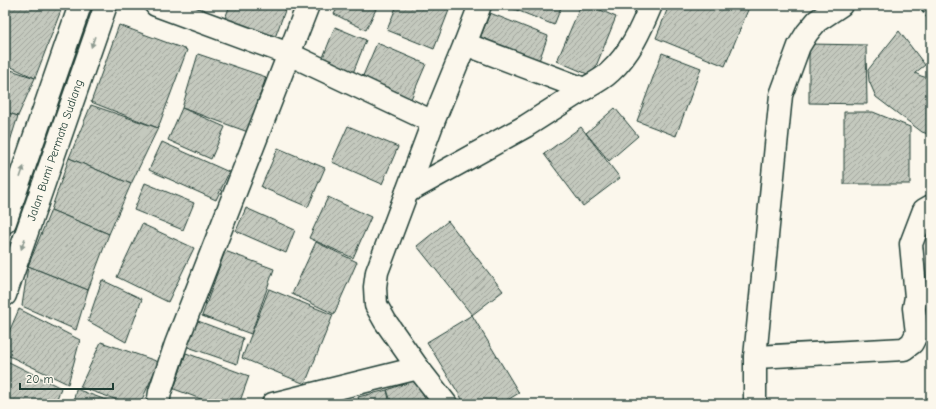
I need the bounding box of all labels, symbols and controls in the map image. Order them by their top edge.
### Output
one-way arrow [90,36,96,48]
street label: Jalan Bumi Permata Sudiang [24,77,86,223]
one-way arrow [20,166,26,178]
one-way arrow [19,238,25,250]
scale bar [20,365,113,391]
text: 20 m [26,372,54,386]

